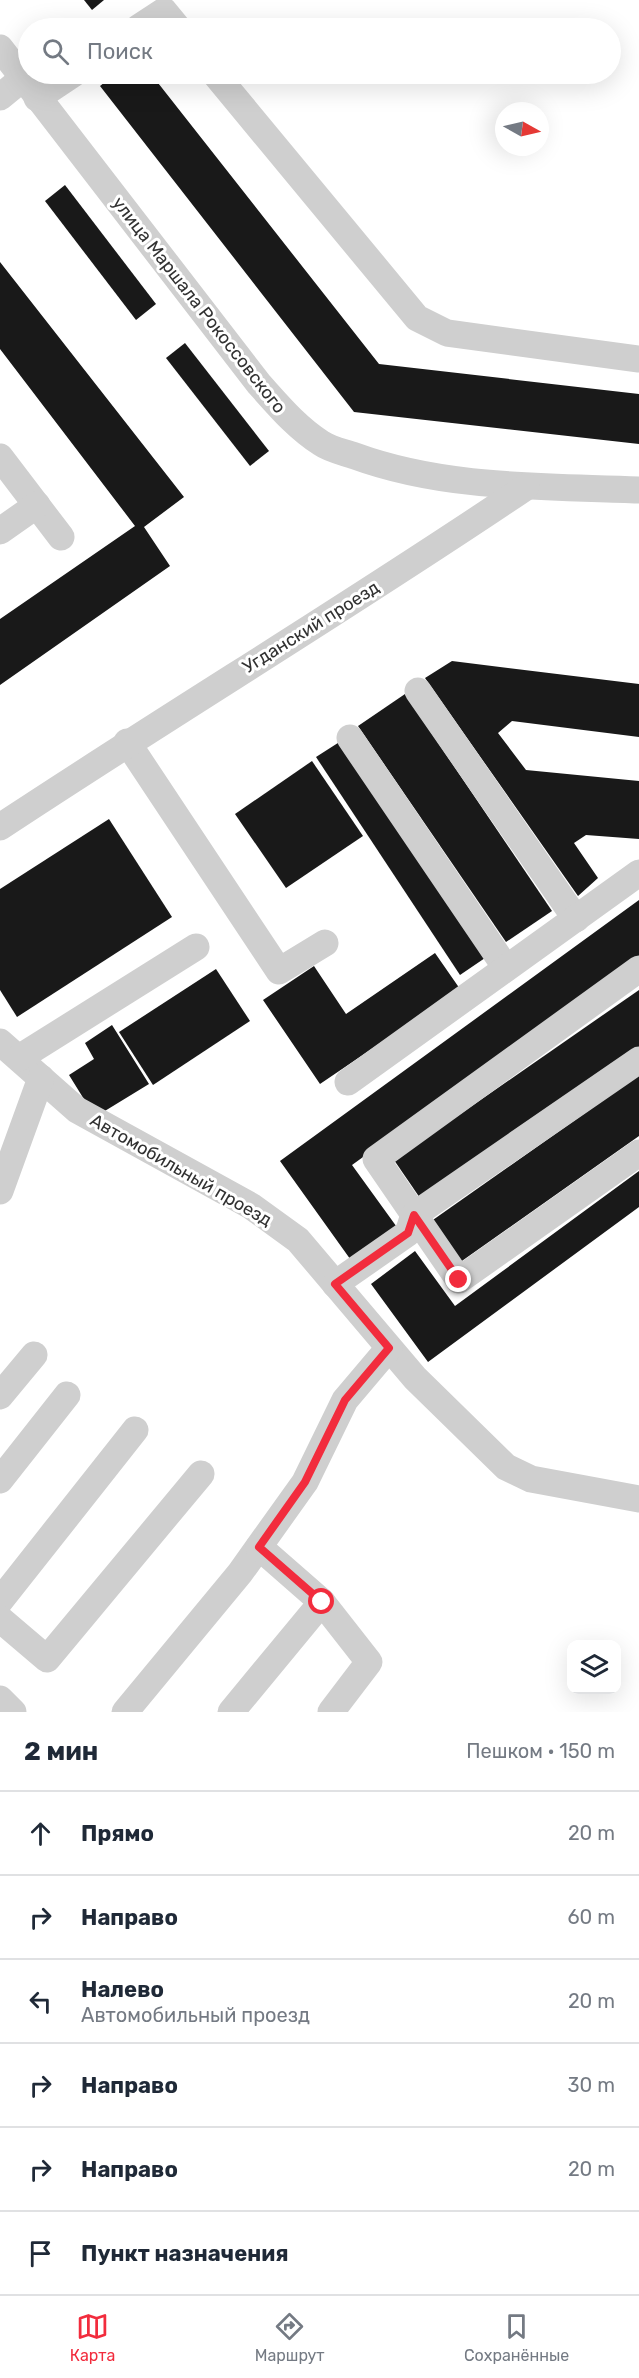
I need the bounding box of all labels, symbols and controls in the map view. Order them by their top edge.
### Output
search box [18,18,621,84]
icon: search [39,35,72,68]
text: Поиск [87,38,153,65]
north arrow [495,102,549,156]
street label: улица Маршала Рокоссовского [107,192,291,418]
street label: Угданский проезд [239,576,384,678]
street label: Автомобильный проезд [86,1109,276,1231]
route end [445,1266,471,1292]
route start [308,1588,334,1614]
map controls [567,1640,621,1694]
button: layers [567,1640,621,1694]
text: 2 мин [24,1736,98,1767]
text: Пешком · 150 m [466,1739,615,1763]
icon: ahead [24,1817,57,1850]
text: Прямо [81,1820,154,1847]
text: 20 m [568,1821,615,1845]
icon: right [24,1901,57,1934]
text: Направо [81,1904,178,1931]
text: 60 m [568,1905,615,1929]
text: Налево [81,1976,164,2003]
icon: left [24,1985,57,2018]
text: 20 m [568,1989,615,2013]
text: Автомобильный проезд [81,2003,310,2027]
icon: right [24,2069,57,2102]
text: Направо [81,2072,178,2099]
text: 30 m [568,2073,615,2097]
icon: right [24,2153,57,2186]
text: Направо [81,2156,178,2183]
text: 20 m [568,2157,615,2181]
icon: arrive [24,2237,57,2270]
text: Пункт назначения [81,2240,289,2267]
tab: Карта [70,2310,115,2365]
tab: Маршрут [255,2310,325,2365]
tab: Сохранённые [464,2310,569,2365]

